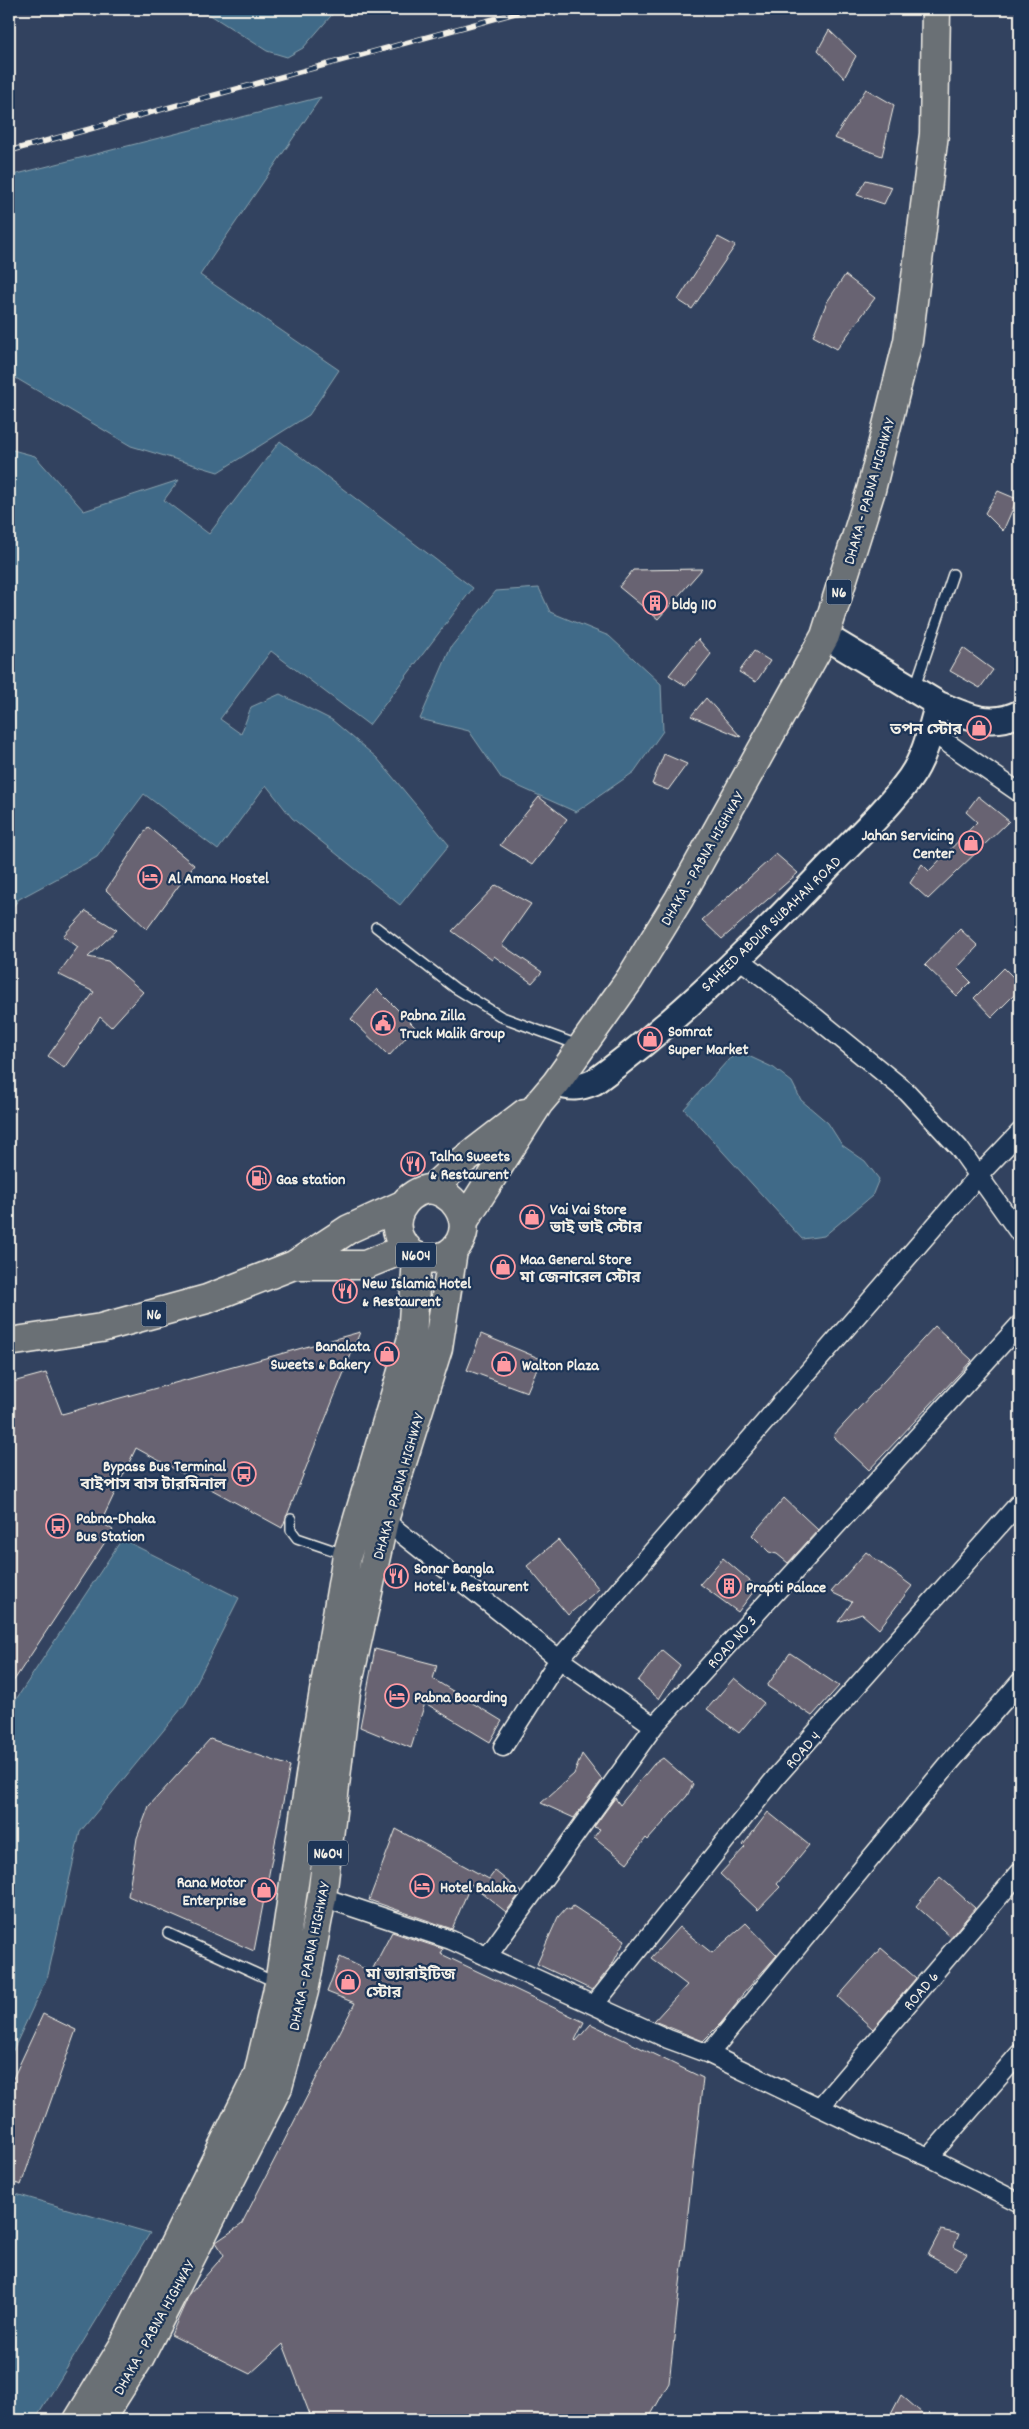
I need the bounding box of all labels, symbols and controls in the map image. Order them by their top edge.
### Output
street label: DHAKA - PABNA HIGHWAY [839,415,903,568]
road number: N6 [826,580,852,604]
building icon: bldg 110 [642,590,668,616]
place label: bldg 110 [672,594,717,617]
shop icon: তপন স্টোর [966,715,992,741]
place label: তপন স্টোর [889,719,962,742]
street label: DHAKA - PABNA HIGHWAY [655,787,751,930]
place label: Jahan Servicing Center [861,825,955,866]
shop icon: Jahan Servicing Center [958,830,984,856]
street label: SAHEED ABDUR SUBAHAN ROAD [696,851,847,998]
hotel icon: Al Amana Hostel [137,864,163,890]
place label: Al Amana Hostel [168,868,269,891]
place label: Pabna Zilla Truck Malik Group [400,1005,505,1046]
public building icon: Pabna Zilla Truck Malik Group [370,1010,396,1036]
place label: Somrat Super Market [668,1021,748,1062]
shop icon: Somrat Super Market [637,1026,663,1052]
place label: Talha Sweets & Restaurent [430,1146,511,1187]
restaurant icon: Talha Sweets & Restaurent [400,1151,426,1177]
fuel station icon: Gas station [246,1165,272,1191]
place label: Gas station [276,1169,345,1192]
place label: Vai Vai Store ভাই ভাই স্টোর [549,1199,642,1240]
shop icon: Vai Vai Store ভাই ভাই স্টোর [519,1204,545,1230]
road number: N604 [396,1242,436,1268]
place label: Maa General Store মা জেনারেল স্টোর [519,1249,641,1290]
shop icon: Maa General Store মা জেনারেল স্টোর [490,1254,516,1280]
place label: New Islamia Hotel & Restaurent [362,1273,471,1314]
restaurant icon: New Islamia Hotel & Restaurent [332,1278,358,1304]
road number: N6 [142,1302,166,1326]
place label: Banalata Sweets & Bakery [270,1336,372,1377]
shop icon: Banalata Sweets & Bakery [374,1341,400,1367]
shop icon: Walton Plaza [491,1351,517,1377]
place label: Walton Plaza [522,1355,600,1378]
street label: DHAKA - PABNA HIGHWAY [368,1410,432,1563]
place label: Bypass Bus Terminal বাইপাস বাস টারমিনাল [79,1456,227,1497]
bus stop icon: Bypass Bus Terminal বাইপাস বাস টারমিনাল [231,1461,257,1487]
place label: Pabna-Dhaka Bus Station [76,1508,157,1549]
bus stop icon: Pabna-Dhaka Bus Station [45,1513,71,1539]
place label: Sonar Bangla Hotel & Restaurent [414,1558,529,1599]
restaurant icon: Sonar Bangla Hotel & Restaurent [383,1563,409,1589]
building icon: Prapti Palace [716,1573,742,1599]
place label: Prapti Palace [746,1577,826,1600]
street label: ROAD NO 3 [702,1611,763,1675]
hotel icon: Pabna Boarding [384,1683,410,1709]
place label: Pabna Boarding [414,1687,507,1710]
street label: ROAD 4 [780,1727,827,1775]
road number: N604 [308,1840,348,1866]
place label: Rana Motor Enterprise [177,1872,247,1913]
hotel icon: Hotel Balaka [409,1873,435,1899]
shop icon: Rana Motor Enterprise [251,1877,277,1903]
place label: Hotel Balaka [440,1877,518,1900]
street label: DHAKA - PABNA HIGHWAY [283,1879,338,2033]
place label: মা ভ‍্যারাইটিজ স্টোর [365,1964,456,2005]
street label: ROAD 6 [898,1967,945,2016]
shop icon: মা ভ‍্যারাইটিজ স্টোর [335,1969,361,1995]
street label: DHAKA - PABNA HIGHWAY [108,2256,202,2400]

